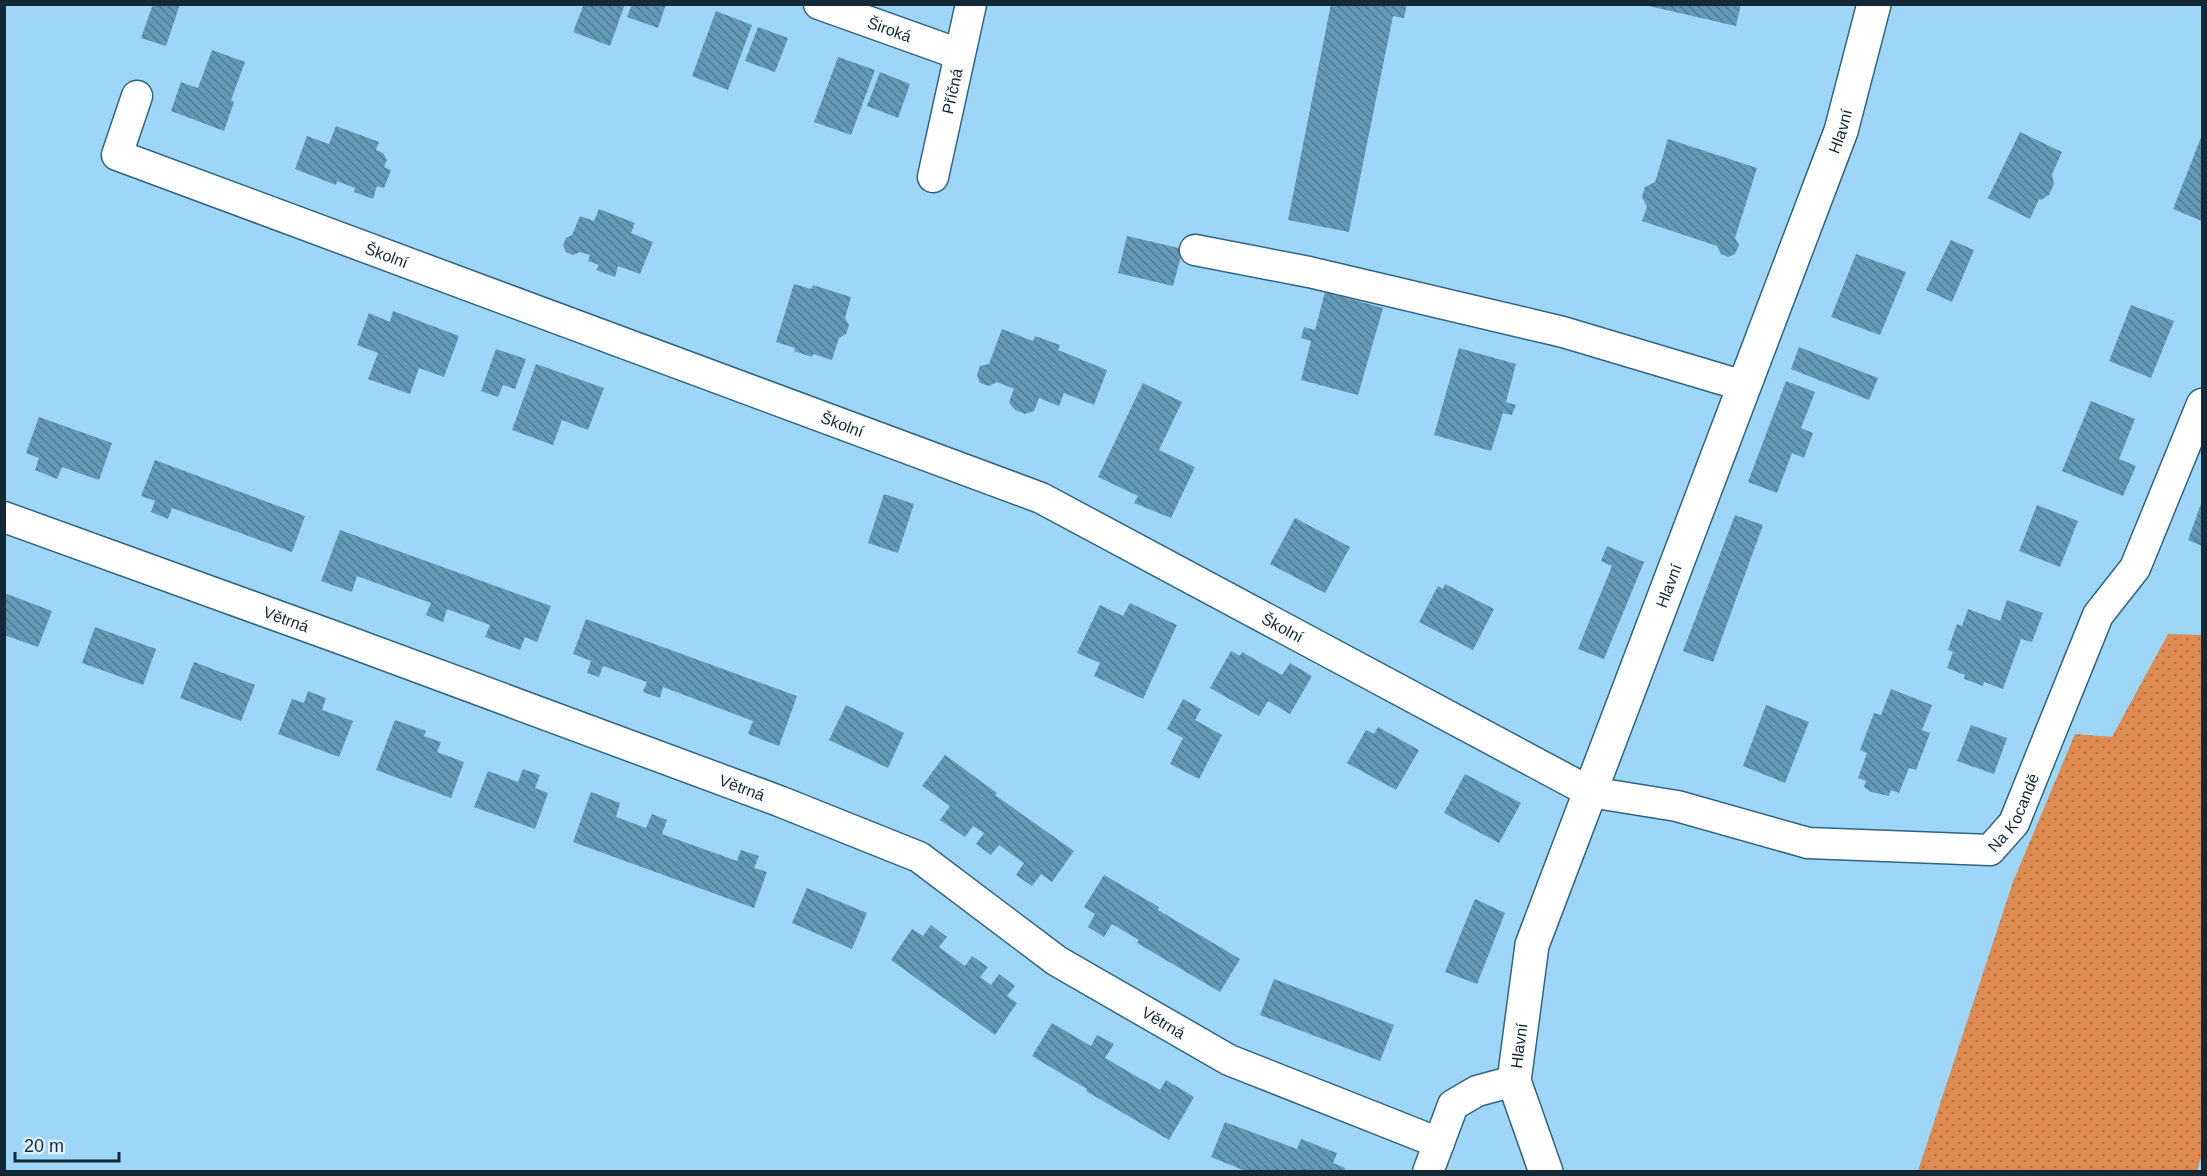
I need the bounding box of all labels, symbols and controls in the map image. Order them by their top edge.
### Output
street label: Široká [865,13,914,45]
street label: Příčná [939,67,965,115]
street label: Hlavní [1825,107,1855,156]
street label: Školní [363,238,411,271]
street label: Školní [819,408,867,440]
street label: Hlavní [1652,561,1685,610]
street label: Větrná [261,603,311,635]
street label: Školní [1259,609,1307,646]
street label: Větrná [717,771,767,804]
street label: Na Kocandě [1984,771,2042,855]
street label: Větrná [1139,1003,1188,1042]
street label: Hlavní [1507,1022,1530,1069]
scale bar [15,1125,118,1163]
text: 20 m [24,1136,64,1156]

